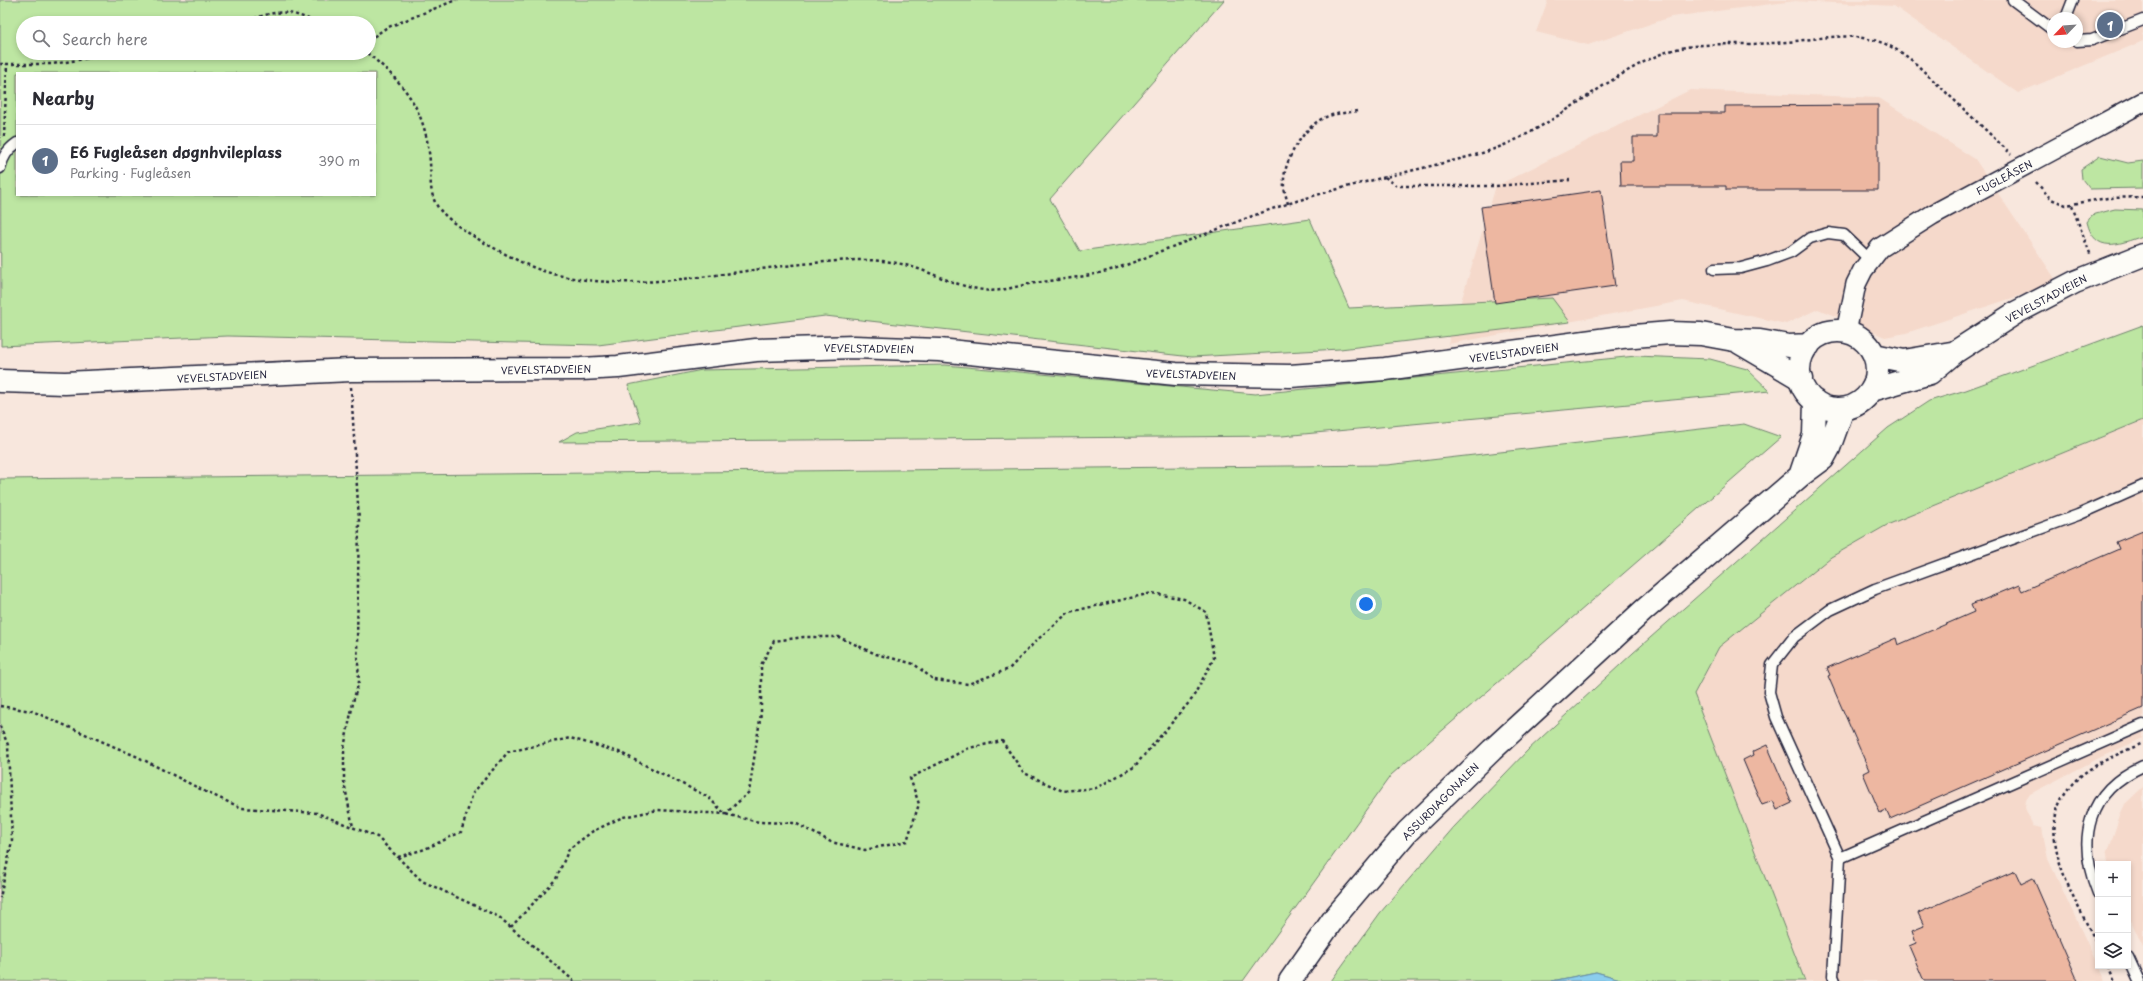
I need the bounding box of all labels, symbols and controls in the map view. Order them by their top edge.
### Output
pin: 1 [2097,10,2123,40]
north arrow [2047,12,2083,48]
search box [16,16,376,60]
icon: search [30,27,52,49]
text: Search here [62,27,148,50]
text: Nearby [32,85,94,111]
text: E6 Fugleåsen døgnhvileplass [70,140,282,163]
text: 1 [42,151,48,170]
text: 390 m [318,151,360,170]
street label: FUGLEÅSEN [1973,156,2035,198]
text: Parking · Fugleåsen [70,163,191,182]
street label: VEVELSTADVEIEN [2003,270,2090,326]
street label: VEVELSTADVEIEN [1468,338,1560,366]
street label: VEVELSTADVEIEN [824,340,914,356]
street label: VEVELSTADVEIEN [501,361,591,377]
street label: VEVELSTADVEIEN [1146,365,1237,383]
street label: VEVELSTADVEIEN [177,366,268,386]
your location [1356,594,1376,614]
street label: ASSURDIAGONALEN [1398,759,1482,843]
map controls [2095,861,2131,969]
button: + [2095,861,2131,897]
button: − [2095,897,2131,933]
button: layers [2095,933,2131,969]

